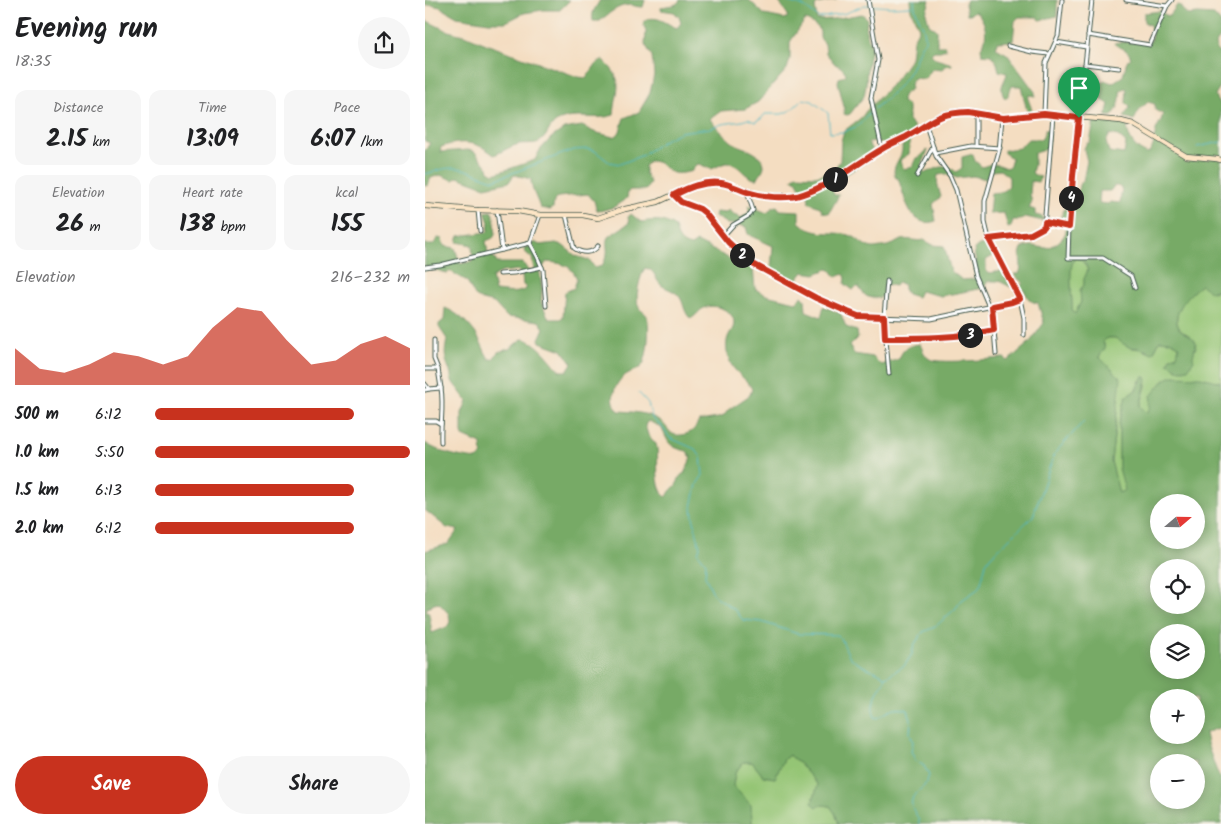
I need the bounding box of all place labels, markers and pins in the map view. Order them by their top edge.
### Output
pin [1058,67,1100,118]
pin: 1 [823,166,847,192]
pin: 4 [1059,186,1083,210]
pin: 2 [729,242,755,268]
pin: 3 [957,322,983,348]

